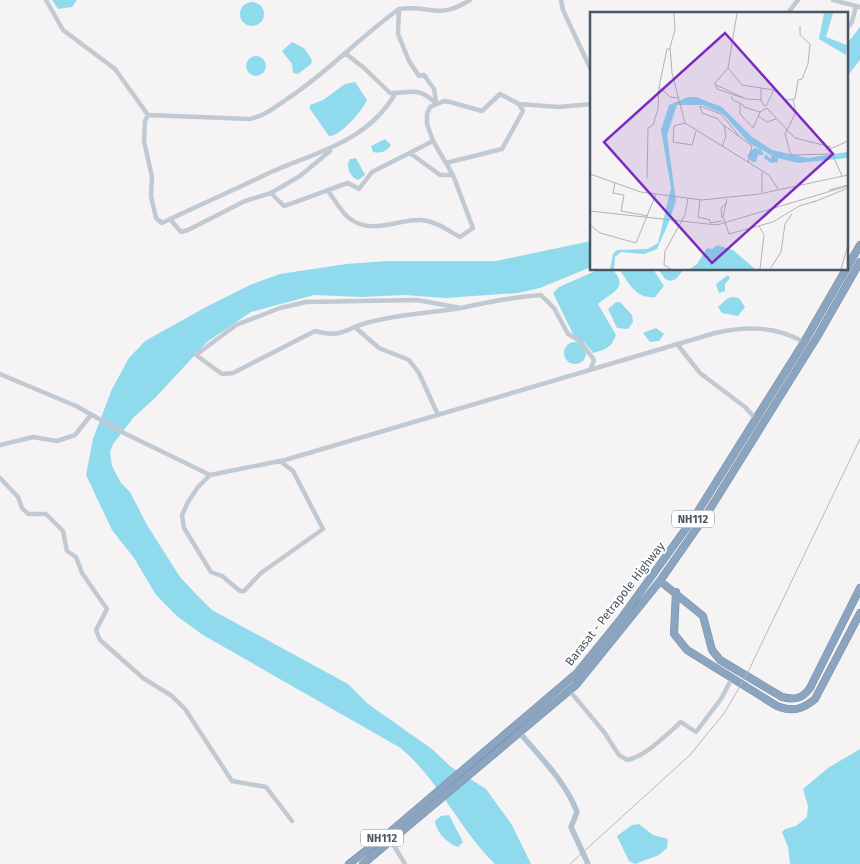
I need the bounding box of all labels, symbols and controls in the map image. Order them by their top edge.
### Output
inset map [590,12,848,270]
road number: NH112 [672,510,714,528]
street label: Barasat - Petrapole Highway [562,539,668,669]
road number: NH112 [361,830,403,846]

